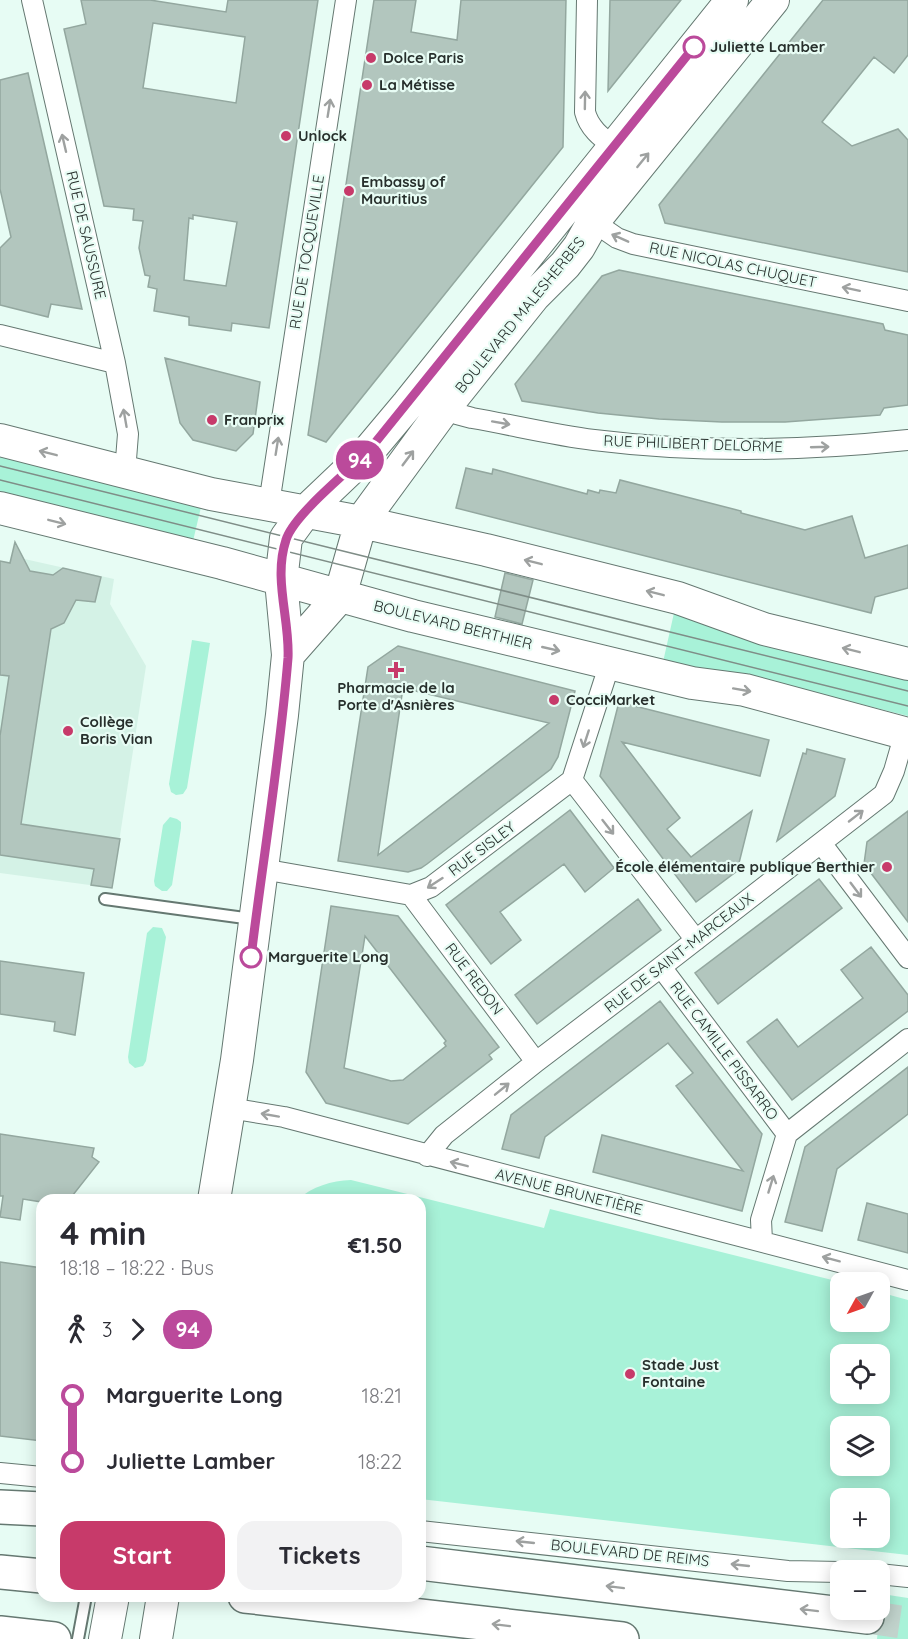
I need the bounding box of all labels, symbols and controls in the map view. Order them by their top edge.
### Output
marker: Juliette Lamber [683,36,705,58]
place label: Juliette Lamber [710,37,826,56]
place label: Dolce Paris [383,48,464,67]
marker: Dolce Paris [364,51,378,65]
place label: La Métisse [379,75,455,94]
marker: La Métisse [360,78,374,92]
one-way arrow [579,91,591,111]
one-way arrow [324,99,335,119]
place label: Unlock [298,126,347,145]
marker: Unlock [279,129,293,143]
one-way arrow [58,133,70,152]
one-way arrow [637,152,650,168]
street label: RUE DE SAUSSURE [62,169,111,301]
place label: Embassy of Mauritius [361,172,446,208]
street label: RUE DE TOCQUEVILLE [285,174,328,330]
marker: Embassy of Mauritius [342,184,356,198]
one-way arrow [611,232,629,244]
street label: BOULEVARD MALESHERBES [451,233,589,397]
street label: RUE NICOLAS CHUQUET [648,237,819,292]
one-way arrow [841,283,861,294]
one-way arrow [119,408,130,428]
place label: Franprix [224,410,284,429]
marker: Franprix [205,413,219,427]
one-way arrow [491,418,510,429]
street label: RUE PHILIBERT DELORME [603,431,783,456]
one-way arrow [271,437,282,457]
line badge: 94 [333,440,387,480]
one-way arrow [810,442,830,453]
one-way arrow [39,446,58,458]
text: 94 [348,447,372,473]
one-way arrow [402,450,414,466]
one-way arrow [47,517,66,529]
one-way arrow [523,555,542,567]
one-way arrow [646,586,665,598]
street label: BOULEVARD BERTHIER [372,596,534,653]
one-way arrow [541,644,561,655]
one-way arrow [842,644,861,656]
marker: Pharmacie de la Porte d'Asnières [389,663,403,677]
place label: Pharmacie de la Porte d'Asnières [337,678,455,714]
one-way arrow [731,685,751,696]
place label: CocciMarket [566,690,655,709]
marker: CocciMarket [547,693,561,707]
place label: Collège Boris Vian [80,712,153,748]
marker: Collège Boris Vian [61,724,75,738]
one-way arrow [580,729,591,748]
one-way arrow [847,810,863,823]
street label: RUE SISLEY [445,817,519,880]
one-way arrow [602,818,615,834]
place label: École élémentaire publique Berthier [615,857,875,876]
marker: École élémentaire publique Berthier [880,860,894,874]
one-way arrow [426,877,443,890]
one-way arrow [850,881,863,897]
street label: RUE DE SAINT-MARCEAUX [600,889,757,1017]
street label: RUE REDON [441,939,508,1018]
marker: Marguerite Long [240,946,262,968]
place label: Marguerite Long [268,947,389,966]
street label: RUE CAMILLE PISSARRO [666,978,783,1124]
one-way arrow [493,1083,509,1096]
one-way arrow [261,1109,281,1120]
one-way arrow [450,1157,469,1169]
street label: AVENUE BRUNETIÈRE [494,1164,645,1219]
one-way arrow [767,1175,778,1194]
text: 4 min [60,1212,147,1253]
text: €1.50 [348,1231,402,1259]
one-way arrow [822,1253,841,1264]
text: 18:18 – 18:22 · Bus [60,1255,214,1280]
north arrow [830,1272,890,1332]
map controls [830,1272,890,1620]
icon: walk [60,1313,93,1346]
icon: forward [121,1313,154,1346]
text: 94 [175,1316,200,1342]
text: 3 [102,1317,112,1342]
button: locate [830,1344,890,1404]
place label: Stade Just Fontaine [642,1355,719,1391]
marker: Stade Just Fontaine [623,1367,637,1381]
text: Marguerite Long [106,1381,283,1409]
text: 18:21 [362,1383,402,1408]
button: layers [830,1416,890,1476]
text: Juliette Lamber [106,1447,275,1475]
text: 18:22 [358,1449,402,1474]
button: + [830,1488,890,1548]
button: Start [60,1521,225,1590]
button: Tickets [237,1521,402,1590]
street label: BOULEVARD DE REIMS [550,1535,710,1570]
one-way arrow [516,1536,536,1547]
one-way arrow [730,1559,750,1570]
button: − [830,1560,890,1620]
one-way arrow [606,1581,626,1592]
one-way arrow [799,1604,819,1615]
one-way arrow [491,1619,511,1630]

